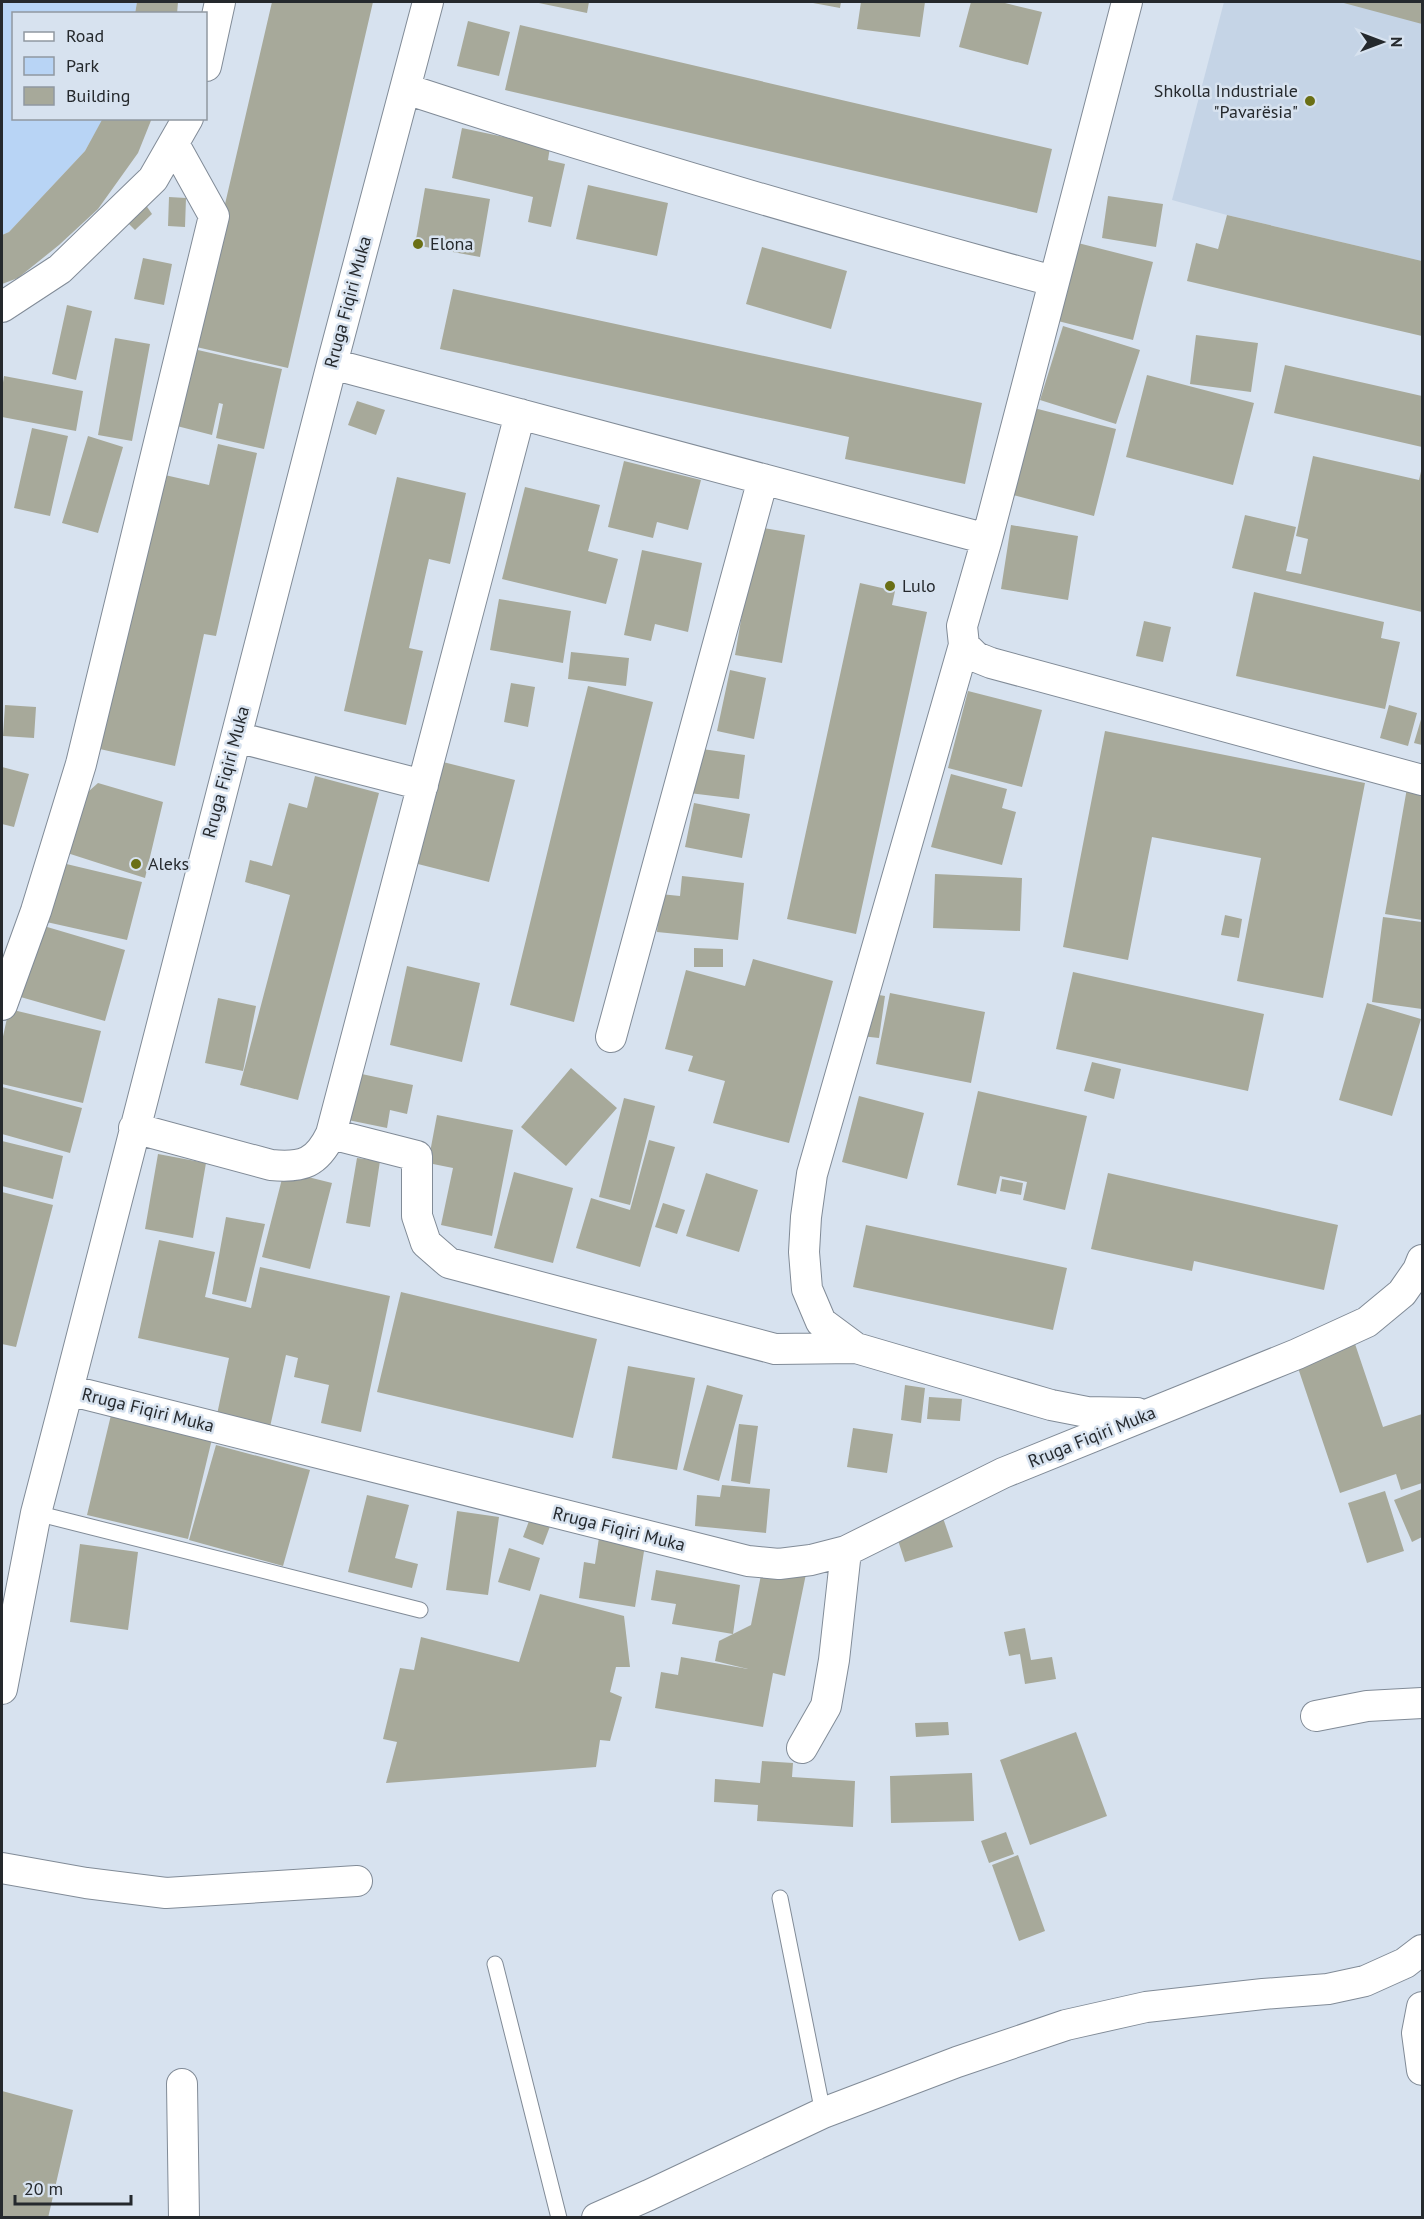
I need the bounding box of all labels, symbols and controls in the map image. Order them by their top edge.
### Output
legend [12,12,207,120]
north arrow [1352,12,1412,72]
text: Road [66,24,104,47]
text: N [1387,37,1407,47]
text: Park [66,54,99,77]
place label: Shkolla Industriale "Pavarësia" [1154,79,1298,123]
text: Building [66,84,130,107]
marker: Shkolla Industriale "Pavarësia" [1303,94,1317,108]
place label: Elona [430,232,473,255]
street label: Rruga Fiqiri Muka [319,233,376,370]
marker: Elona [411,237,425,251]
place label: Lulo [902,574,936,597]
marker: Lulo [883,579,897,593]
street label: Rruga Fiqiri Muka [197,703,254,840]
place label: Aleks [148,852,189,875]
marker: Aleks [129,857,143,871]
street label: Rruga Fiqiri Muka [80,1382,217,1437]
street label: Rruga Fiqiri Muka [1025,1400,1159,1473]
street label: Rruga Fiqiri Muka [551,1501,688,1556]
scale bar [15,2168,130,2206]
text: 20 m [24,2177,63,2200]

